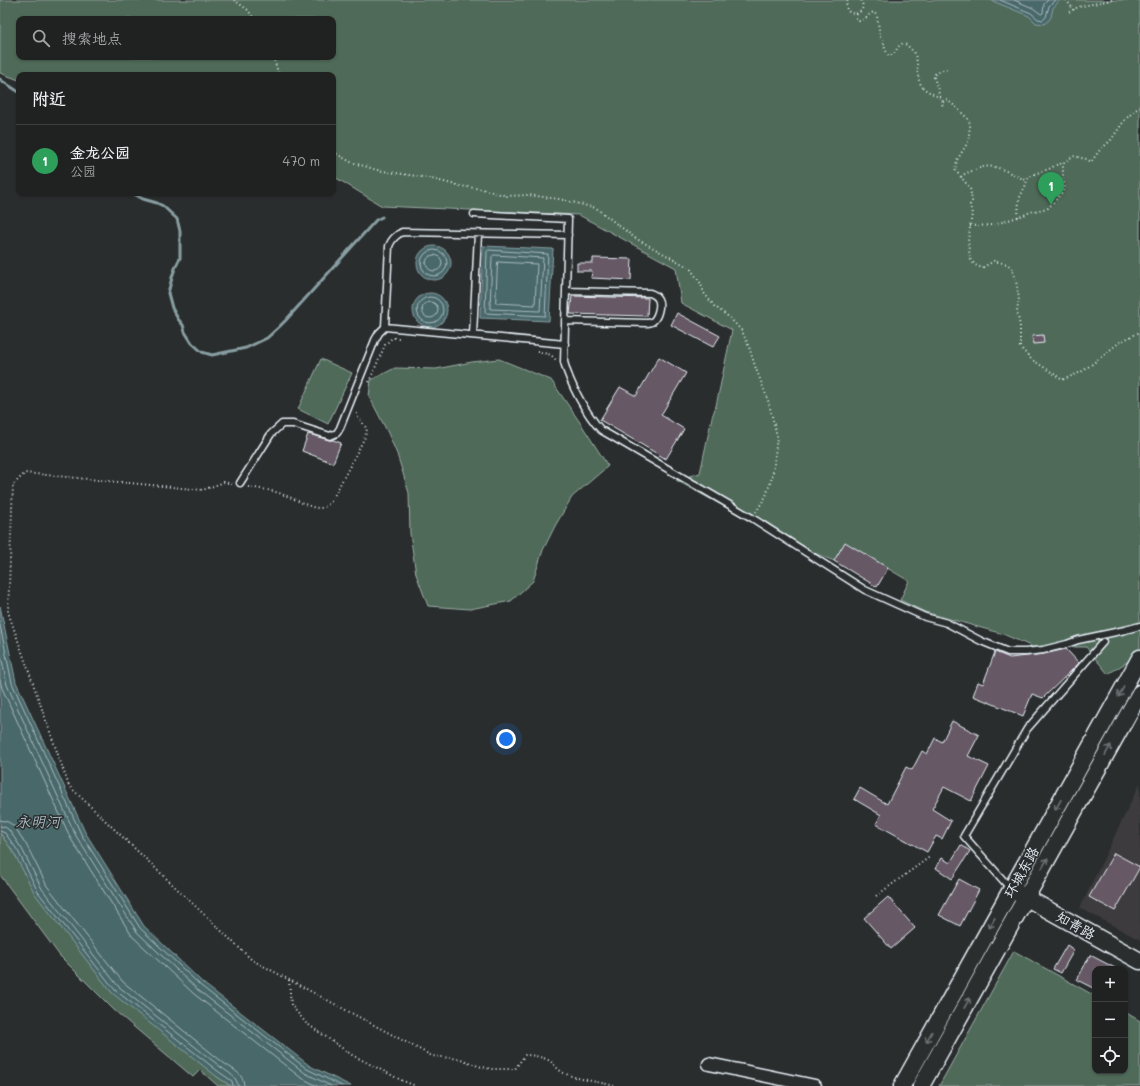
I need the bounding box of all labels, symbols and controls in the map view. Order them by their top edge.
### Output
search box [16,16,336,60]
icon: search [30,27,52,49]
text: 搜索地点 [62,28,122,48]
text: 附近 [32,87,66,109]
text: 金龙公园 [70,142,130,162]
text: 1 [42,152,48,169]
text: 470 m [283,152,320,169]
text: 公园 [70,162,96,179]
pin: 1 [1038,172,1064,205]
one-way arrow [1117,686,1124,698]
your location [496,729,516,749]
one-way arrow [1105,744,1112,756]
one-way arrow [1053,799,1061,811]
water label: 永明河 [15,811,63,831]
street label: 环城东路 [999,843,1043,901]
one-way arrow [1041,857,1049,869]
street label: 知青路 [1053,907,1099,943]
one-way arrow [988,917,996,929]
map controls [1092,966,1128,1074]
button: + [1092,966,1128,1002]
one-way arrow [964,997,972,1009]
button: − [1092,1002,1128,1038]
one-way arrow [925,1031,933,1043]
button: locate [1092,1038,1128,1074]

